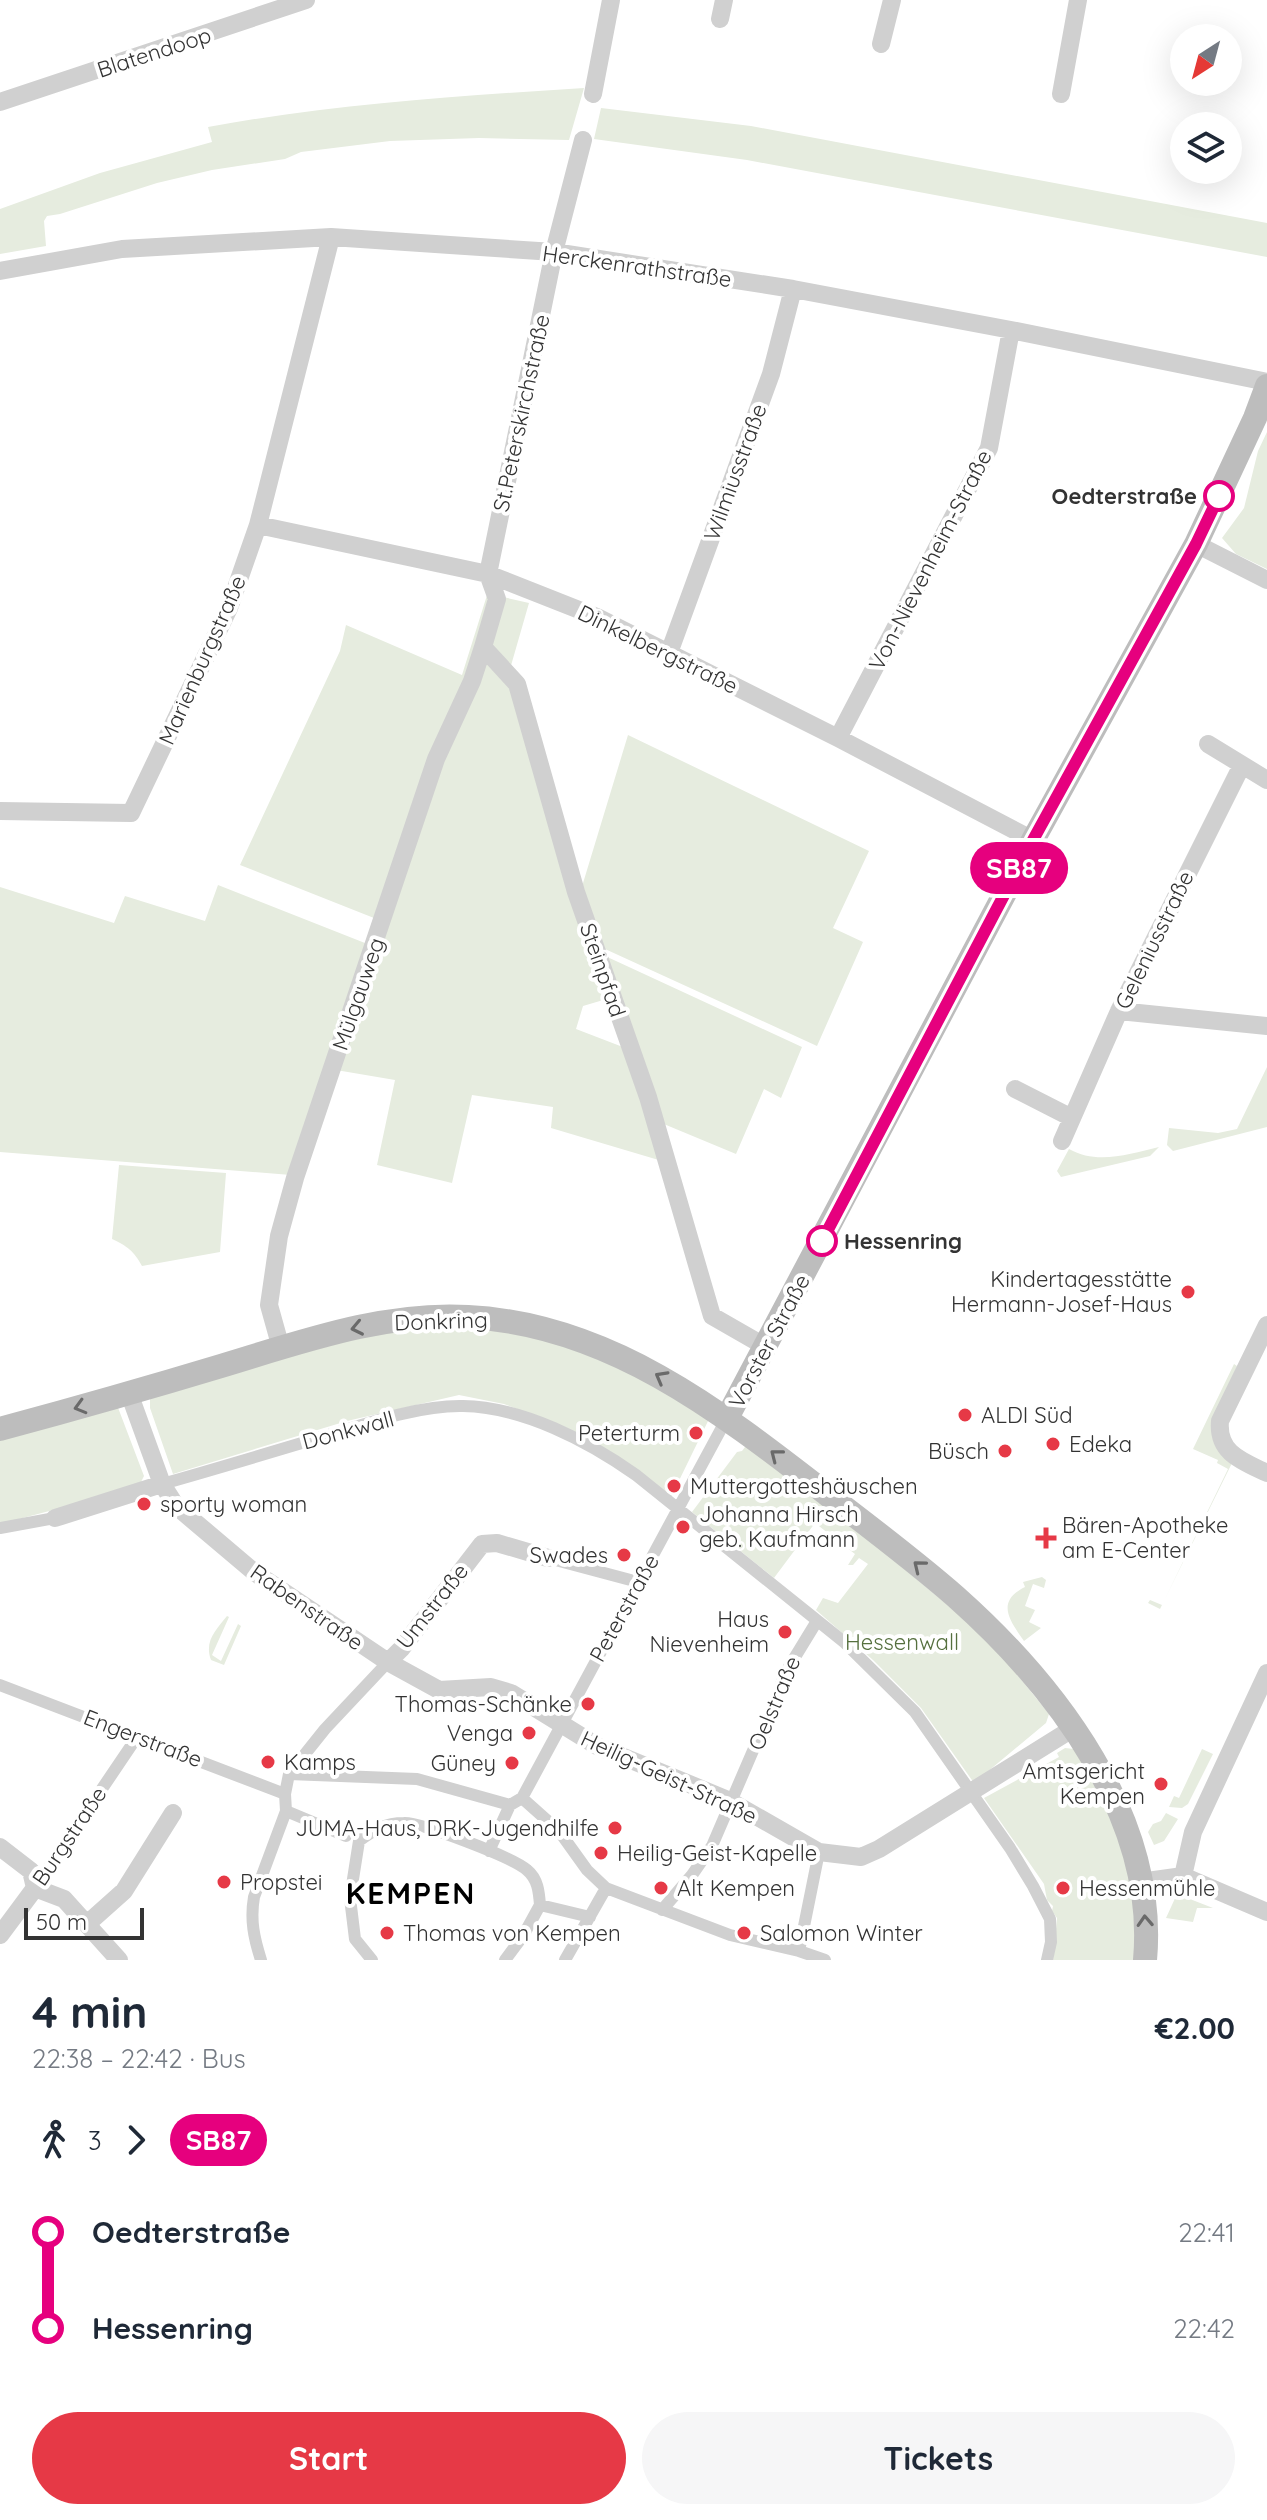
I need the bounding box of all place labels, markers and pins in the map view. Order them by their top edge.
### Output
marker: Oedterstraße [1204,481,1234,511]
place label: Oedterstraße [1052,482,1197,510]
marker: Hessenring [807,1226,837,1256]
place label: Hessenring [844,1227,962,1255]
place label: Kindertagesstätte Hermann-Josef-Haus [951,1265,1172,1318]
marker: Kindertagesstätte Hermann-Josef-Haus [1179,1283,1197,1301]
place label: ALDI Süd [981,1401,1072,1429]
marker: ALDI Süd [956,1406,974,1424]
place label: Peterturm [578,1419,680,1447]
marker: Peterturm [687,1424,705,1442]
place label: Edeka [1069,1430,1132,1458]
marker: Edeka [1044,1435,1062,1453]
place label: Büsch [928,1437,989,1465]
marker: Büsch [996,1442,1014,1460]
place label: Muttergotteshäuschen [690,1472,918,1500]
marker: Muttergotteshäuschen [665,1477,683,1495]
place label: sporty woman [160,1490,307,1518]
marker: sporty woman [135,1495,153,1513]
place label: Johanna Hirsch geb. Kaufmann [699,1500,859,1553]
place label: Bären-Apotheke am E-Center [1062,1511,1228,1564]
marker: Johanna Hirsch geb. Kaufmann [674,1518,692,1536]
marker: Bären-Apotheke am E-Center [1037,1529,1055,1547]
place label: Swades [530,1541,608,1569]
marker: Swades [615,1546,633,1564]
place label: Haus Nievenheim [650,1605,769,1658]
marker: Haus Nievenheim [776,1623,794,1641]
place label: Thomas-Schänke [395,1690,572,1718]
marker: Thomas-Schänke [579,1695,597,1713]
place label: Venga [447,1719,513,1747]
marker: Venga [520,1724,538,1742]
place label: Kamps [284,1748,356,1776]
place label: Güney [431,1749,496,1777]
marker: Kamps [259,1753,277,1771]
marker: Güney [503,1754,521,1772]
place label: Amtsgericht Kempen [1022,1757,1145,1810]
marker: Amtsgericht Kempen [1152,1775,1170,1793]
place label: JUMA-Haus, DRK-Jugendhilfe [295,1814,599,1842]
marker: JUMA-Haus, DRK-Jugendhilfe [606,1819,624,1837]
place label: Heilig-Geist-Kapelle [617,1839,817,1867]
marker: Heilig-Geist-Kapelle [592,1844,610,1862]
place label: Propstei [240,1868,323,1896]
marker: Propstei [215,1873,233,1891]
place label: Alt Kempen [677,1874,795,1902]
place label: Hessenmühle [1079,1874,1215,1902]
marker: Alt Kempen [652,1879,670,1897]
marker: Hessenmühle [1054,1879,1072,1897]
place label: Thomas von Kempen [403,1919,621,1947]
place label: Salomon Winter [760,1919,923,1947]
marker: Thomas von Kempen [378,1924,396,1942]
marker: Salomon Winter [735,1924,753,1942]

